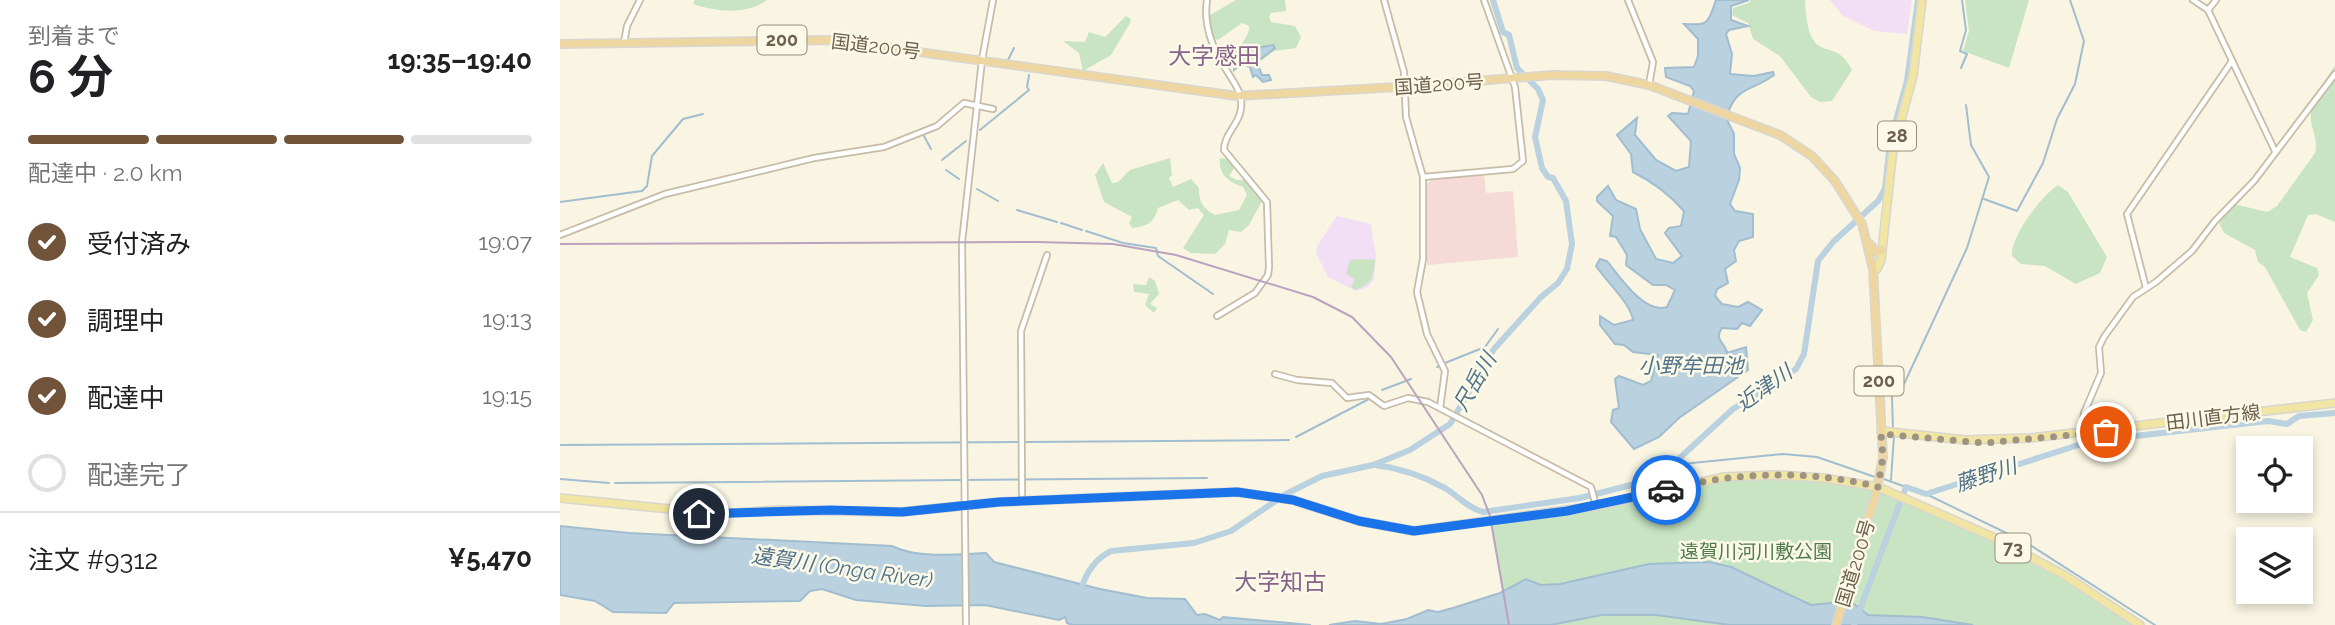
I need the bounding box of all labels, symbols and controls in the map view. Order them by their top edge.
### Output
text: 到着まで [28,22,120,49]
road number: 200 [758,26,806,55]
street label: 国道200号 [830,30,922,62]
district label: 大字感田 [1168,42,1260,69]
text: 19:35–19:40 [387,45,532,75]
text: 6 分 [28,50,113,104]
street label: 国道200号 [1393,70,1485,98]
road number: 28 [1878,121,1916,150]
text: 配達中 · 2.0 km [28,159,183,186]
icon: check [28,223,66,261]
text: 19:07 [478,228,532,255]
text: 受付済み [87,229,191,259]
icon: check [28,300,66,338]
text: 19:13 [482,305,532,332]
text: 調理中 [87,306,165,336]
water label: 尺岳川 [1448,346,1502,415]
water label: 小野牟田池 [1639,353,1745,378]
water label: 近津川 [1731,358,1798,416]
road number: 200 [1854,366,1904,396]
icon: check [28,377,66,415]
text: 19:15 [482,382,532,409]
text: 配達中 [87,383,165,413]
street label: 田川直方線 [2165,400,2261,434]
pin [2076,402,2136,462]
icon: bag [2087,413,2125,451]
map controls [2236,436,2313,604]
button: locate [2236,436,2313,513]
water label: 藤野川 [1952,452,2022,496]
courier [1631,455,1701,525]
text: 配達完了 [87,460,191,490]
icon: car [1647,471,1685,509]
pin [669,484,729,544]
icon: home [680,495,718,533]
street label: 国道200号 [1831,517,1879,609]
button: layers [2236,527,2313,604]
road number: 73 [1996,534,2030,562]
park label: 遠賀川河川敷公園 [1680,540,1832,562]
water label: 遠賀川 (Onga River) [750,542,935,593]
text: ¥5,470 [448,543,532,573]
text: 注文 #9312 [28,545,158,575]
district label: 大字知古 [1234,568,1326,595]

